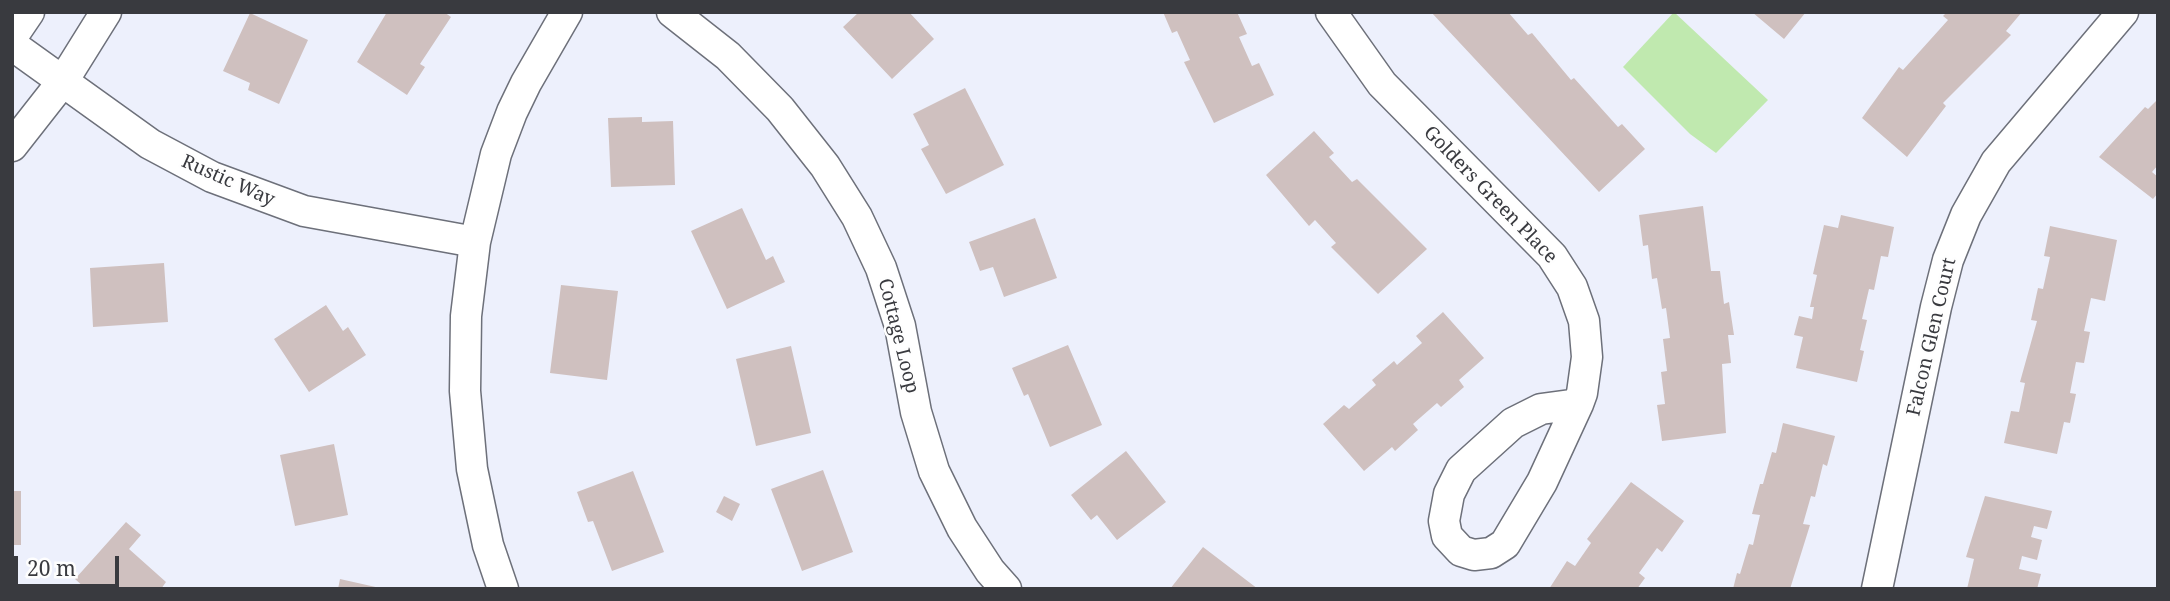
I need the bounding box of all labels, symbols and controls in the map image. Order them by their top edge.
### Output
street label: Golders Green Place [1418,122,1562,268]
street label: Rustic Way [178,150,278,212]
street label: Falcon Glen Court [1903,256,1961,418]
street label: Cottage Loop [873,276,923,396]
scale bar [18,542,122,586]
text: 20 m [27,554,76,582]

